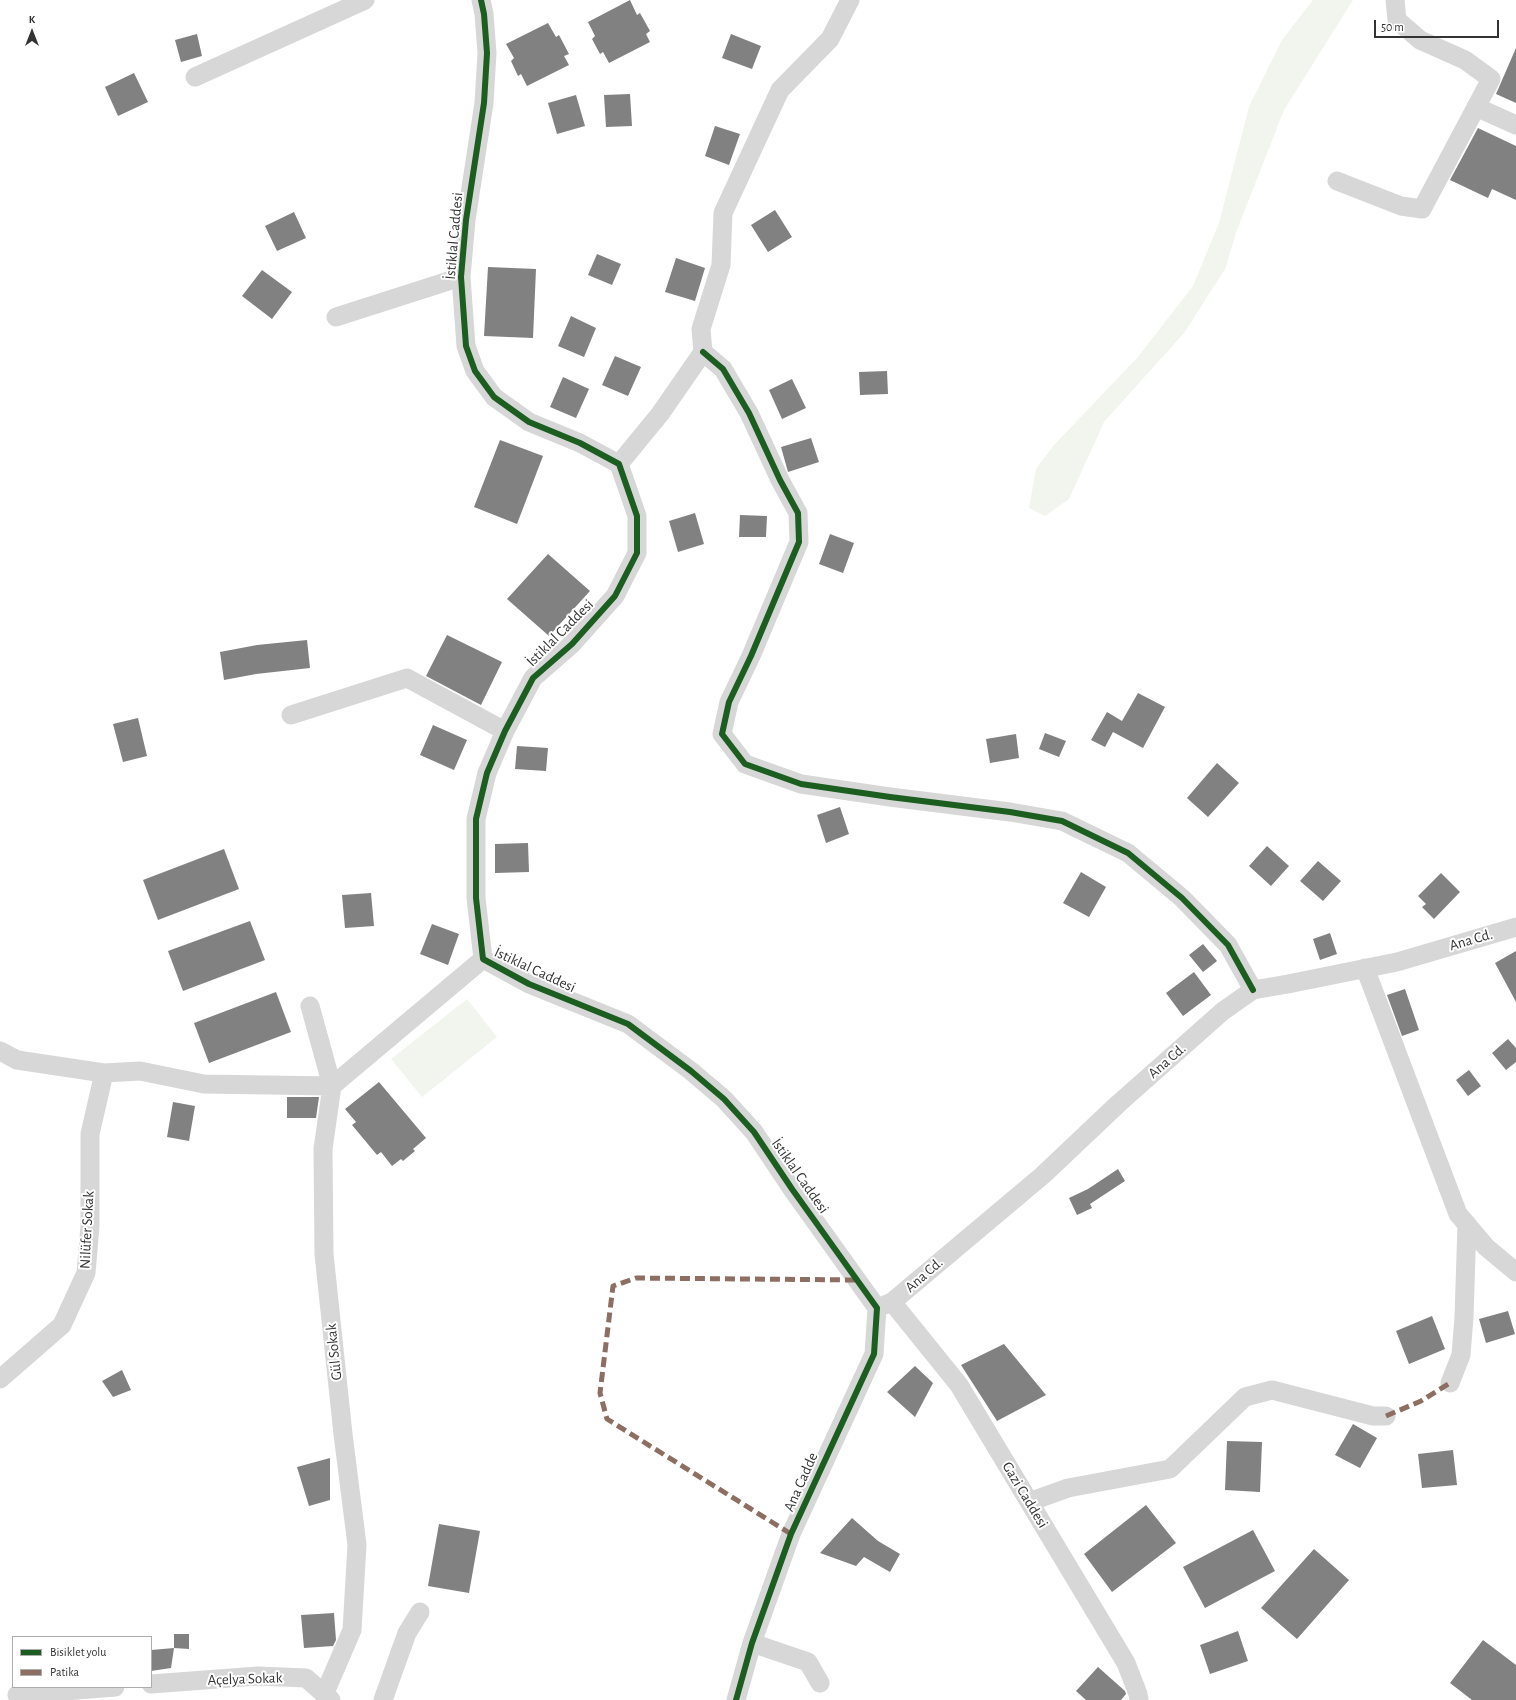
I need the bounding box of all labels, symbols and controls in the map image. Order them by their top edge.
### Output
north arrow [12,12,52,52]
scale bar [1376,12,1501,38]
text: K [29,14,35,25]
text: 50 m [1381,21,1404,33]
street label: İstiklal Caddesi [441,192,467,280]
street label: İstiklal Caddesi [523,596,597,670]
street label: Ana Cd. [1447,925,1495,955]
street label: İstiklal Caddesi [491,943,579,997]
street label: Ana Cd. [1144,1040,1190,1082]
street label: İstiklal Caddesi [767,1135,833,1217]
street label: Nilüfer Sokak [76,1191,98,1269]
street label: Ana Cd. [901,1254,947,1296]
street label: Gül Sokak [322,1323,346,1381]
street label: Ana Cadde [780,1450,822,1514]
street label: Gazi Caddesi [998,1458,1052,1532]
legend [12,1636,152,1688]
text: Bisiklet yolu [50,1646,106,1658]
text: Patika [50,1666,79,1678]
street label: Açelya Sokak [207,1669,283,1689]

